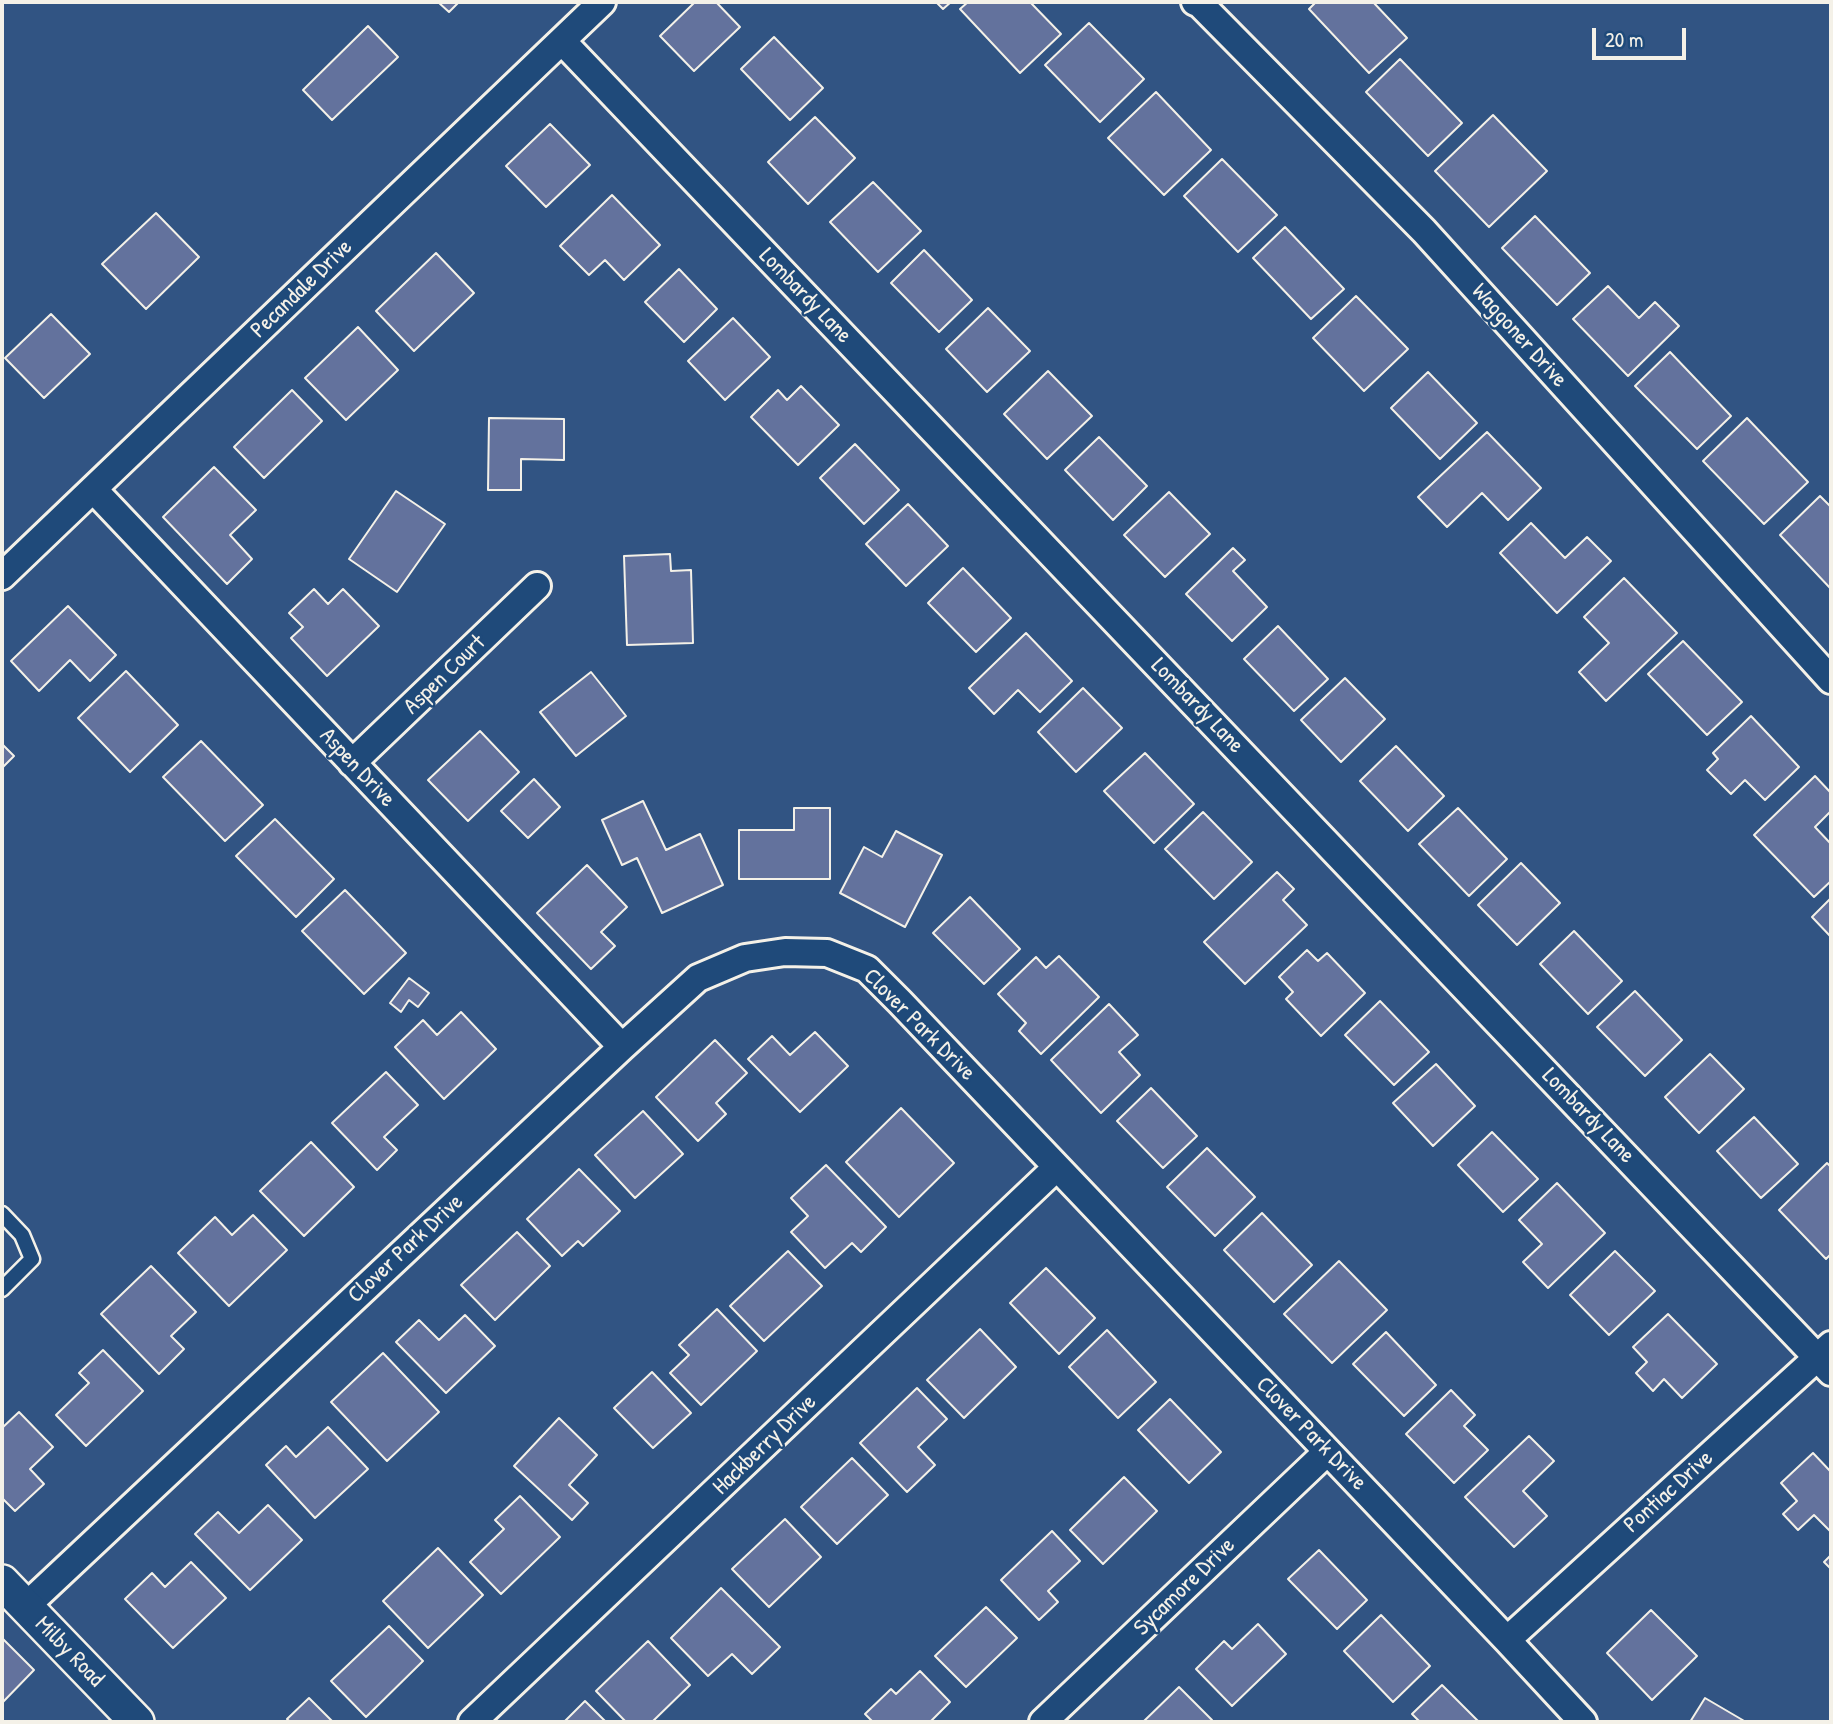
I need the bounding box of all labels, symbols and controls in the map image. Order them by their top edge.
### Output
scale bar [1595,14,1689,58]
text: 20 m [1605,25,1643,54]
street label: Pecandale Drive [246,234,358,344]
street label: Lombardy Lane [753,243,857,349]
street label: Waggoner Drive [1465,278,1573,394]
street label: Aspen Court [399,629,491,721]
street label: Lombardy Lane [1145,653,1249,759]
street label: Aspen Drive [313,723,401,813]
street label: Clover Park Drive [857,963,981,1087]
street label: Lombardy Lane [1536,1063,1640,1169]
street label: Clover Park Drive [343,1189,469,1309]
street label: Clover Park Drive [1250,1371,1372,1497]
street label: Hackberry Drive [708,1389,822,1501]
street label: Pontiac Drive [1619,1445,1719,1539]
street label: Sycamore Drive [1129,1532,1241,1642]
street label: Milby Road [29,1611,109,1693]

